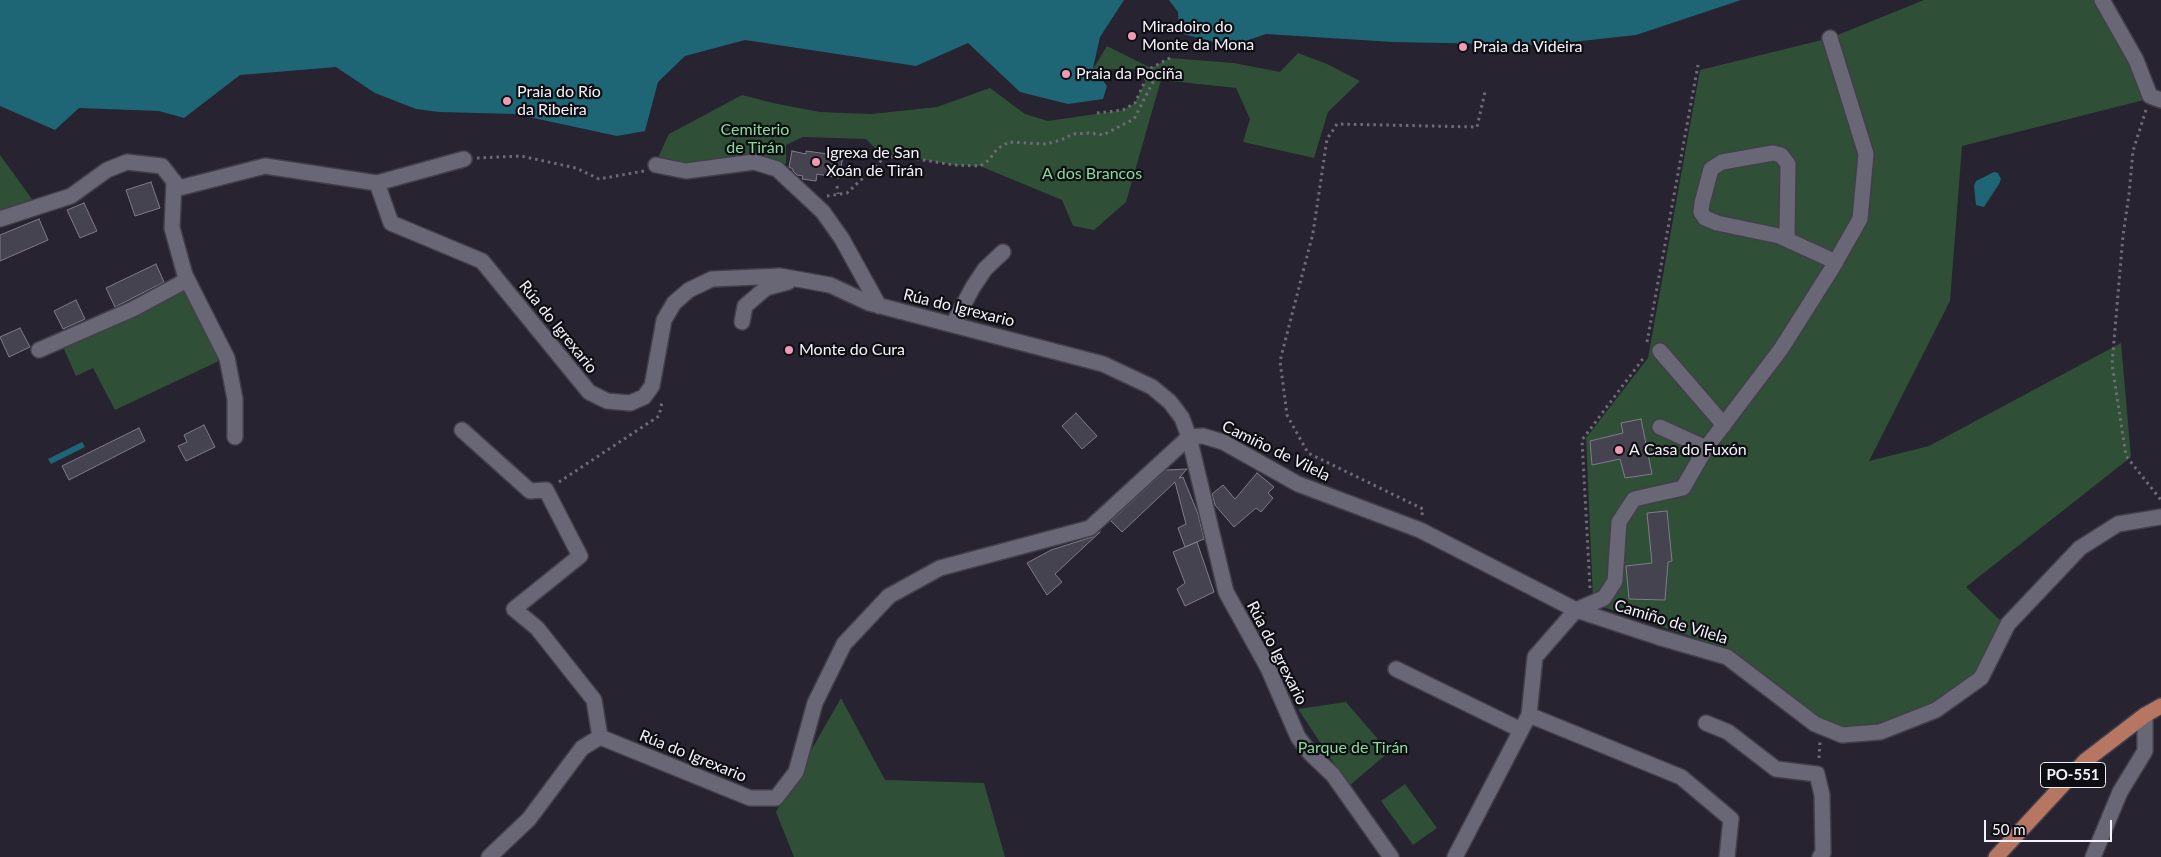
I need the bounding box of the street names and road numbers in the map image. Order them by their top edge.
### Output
street label: Rúa do Igrexario [515,277,601,377]
street label: Rúa do Igrexario [901,285,1017,331]
street label: Camiño de Vilela [1219,417,1333,485]
street label: Camiño de Vilela [1612,596,1730,648]
street label: Rúa do Igrexario [1243,598,1311,708]
street label: Rúa do Igrexario [637,726,749,786]
road number: PO-551 [2040,762,2106,788]

